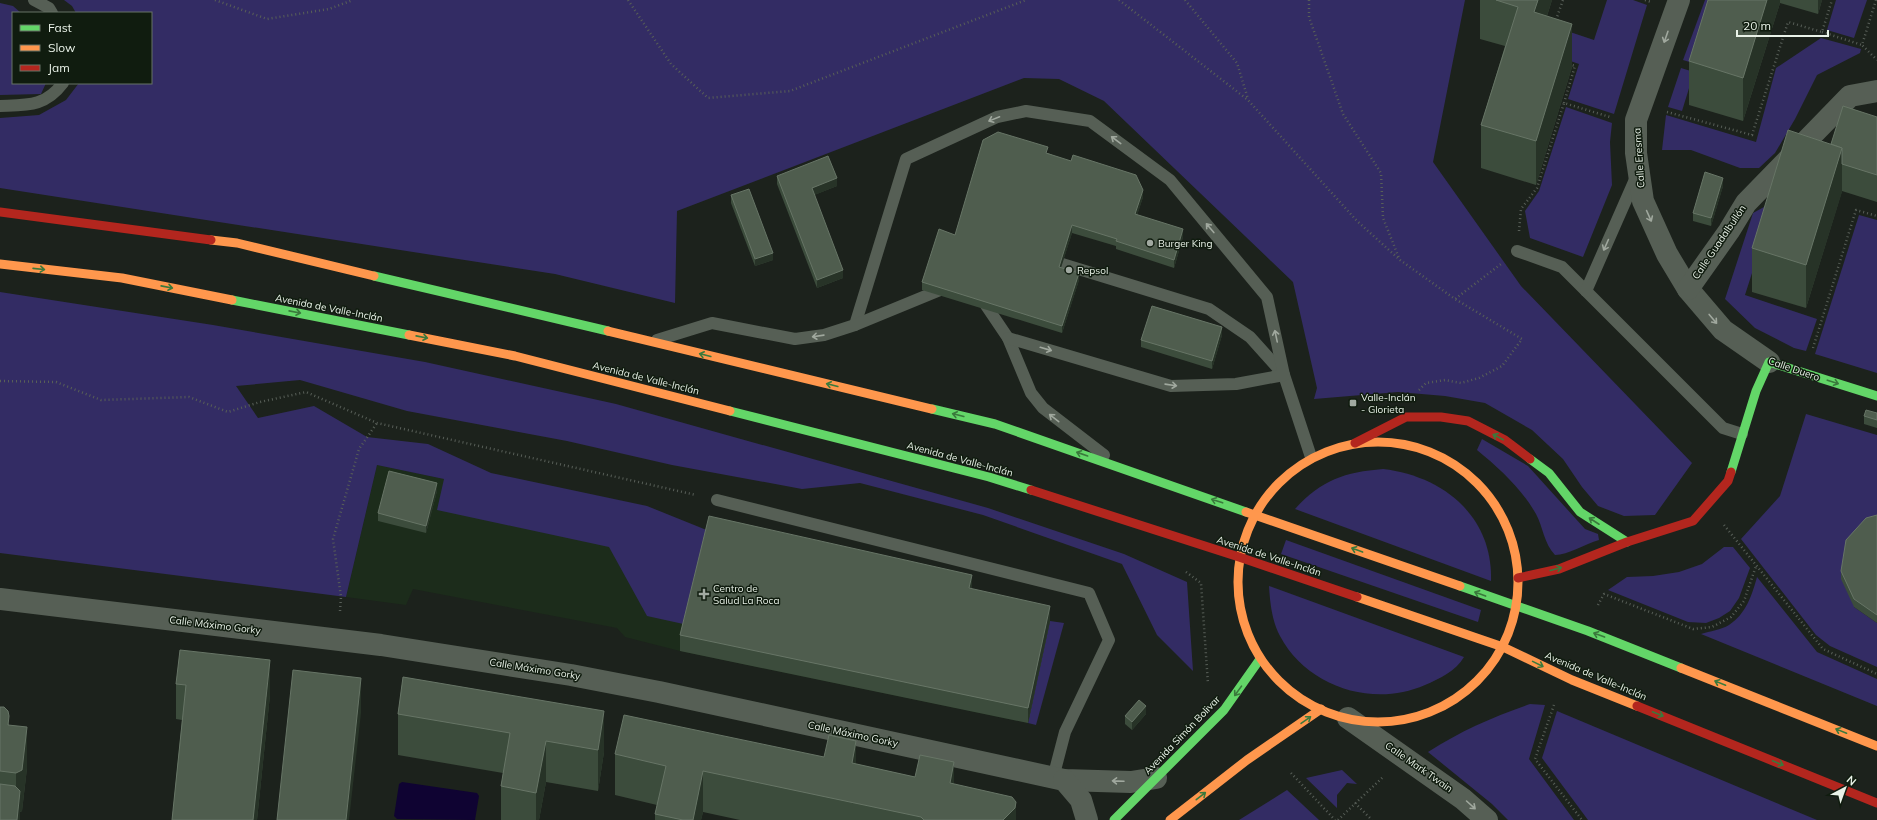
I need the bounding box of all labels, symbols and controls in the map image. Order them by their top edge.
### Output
legend [12,12,152,84]
scale bar [1737,12,1828,38]
text: 20 m [1743,18,1771,33]
text: Fast [48,20,72,35]
one-way arrow [1662,30,1670,42]
text: Slow [48,40,76,55]
text: Jam [48,60,70,75]
one-way arrow [988,116,1000,124]
street label: Calle Eresma [1630,128,1648,188]
one-way arrow [1110,136,1121,144]
street label: Calle Guadalbullón [1689,202,1749,282]
one-way arrow [1646,209,1653,221]
one-way arrow [1205,223,1214,233]
place label: Burger King [1158,237,1212,250]
marker: Burger King [1145,238,1155,248]
one-way arrow [1602,238,1609,250]
place label: Repsol [1077,264,1108,277]
one-way arrow [32,265,45,272]
marker: Repsol [1064,265,1074,275]
one-way arrow [161,283,174,291]
street label: Avenida de Valle-Inclán [274,291,384,325]
one-way arrow [288,308,301,316]
one-way arrow [1709,313,1718,324]
one-way arrow [1271,330,1279,343]
one-way arrow [812,332,825,340]
one-way arrow [416,334,429,342]
one-way arrow [1039,346,1052,353]
one-way arrow [699,350,712,358]
street label: Calle Duero [1767,354,1822,384]
street label: Avenida de Valle-Inclán [591,358,701,398]
one-way arrow [1826,379,1839,386]
one-way arrow [825,381,838,388]
one-way arrow [1164,381,1177,389]
place label: Valle-Inclán - Glorieta [1361,391,1416,416]
marker: Valle-Inclán - Glorieta [1348,398,1358,408]
one-way arrow [952,411,965,419]
one-way arrow [1049,413,1060,422]
one-way arrow [1492,432,1504,440]
street label: Avenida de Valle-Inclán [906,439,1015,479]
one-way arrow [1076,450,1089,457]
one-way arrow [1212,496,1224,504]
one-way arrow [1589,517,1600,525]
street label: Avenida de Valle-Inclán [1215,533,1323,579]
one-way arrow [1352,545,1364,553]
one-way arrow [1550,565,1563,572]
place label: Centro de Salud La Roca [713,582,779,607]
marker: Centro de Salud La Roca [698,588,710,600]
one-way arrow [1474,589,1486,597]
street label: Calle Máximo Gorky [169,613,262,637]
one-way arrow [1594,630,1606,638]
street label: Avenida de Valle-Inclán [1543,649,1649,703]
street label: Calle Máximo Gorky [489,655,582,683]
one-way arrow [1532,661,1544,668]
one-way arrow [1715,678,1727,686]
one-way arrow [1234,685,1242,696]
street label: Avenida Simón Bolivar [1141,693,1223,777]
one-way arrow [1651,711,1663,718]
one-way arrow [1300,716,1311,724]
street label: Calle Máximo Gorky [807,718,900,750]
one-way arrow [1835,727,1847,735]
street label: Calle Mark Twain [1383,739,1455,795]
one-way arrow [1772,759,1784,767]
north arrow [1825,768,1865,808]
text: N [1844,772,1859,788]
one-way arrow [1112,778,1125,785]
one-way arrow [1195,792,1206,800]
one-way arrow [1466,801,1476,810]

